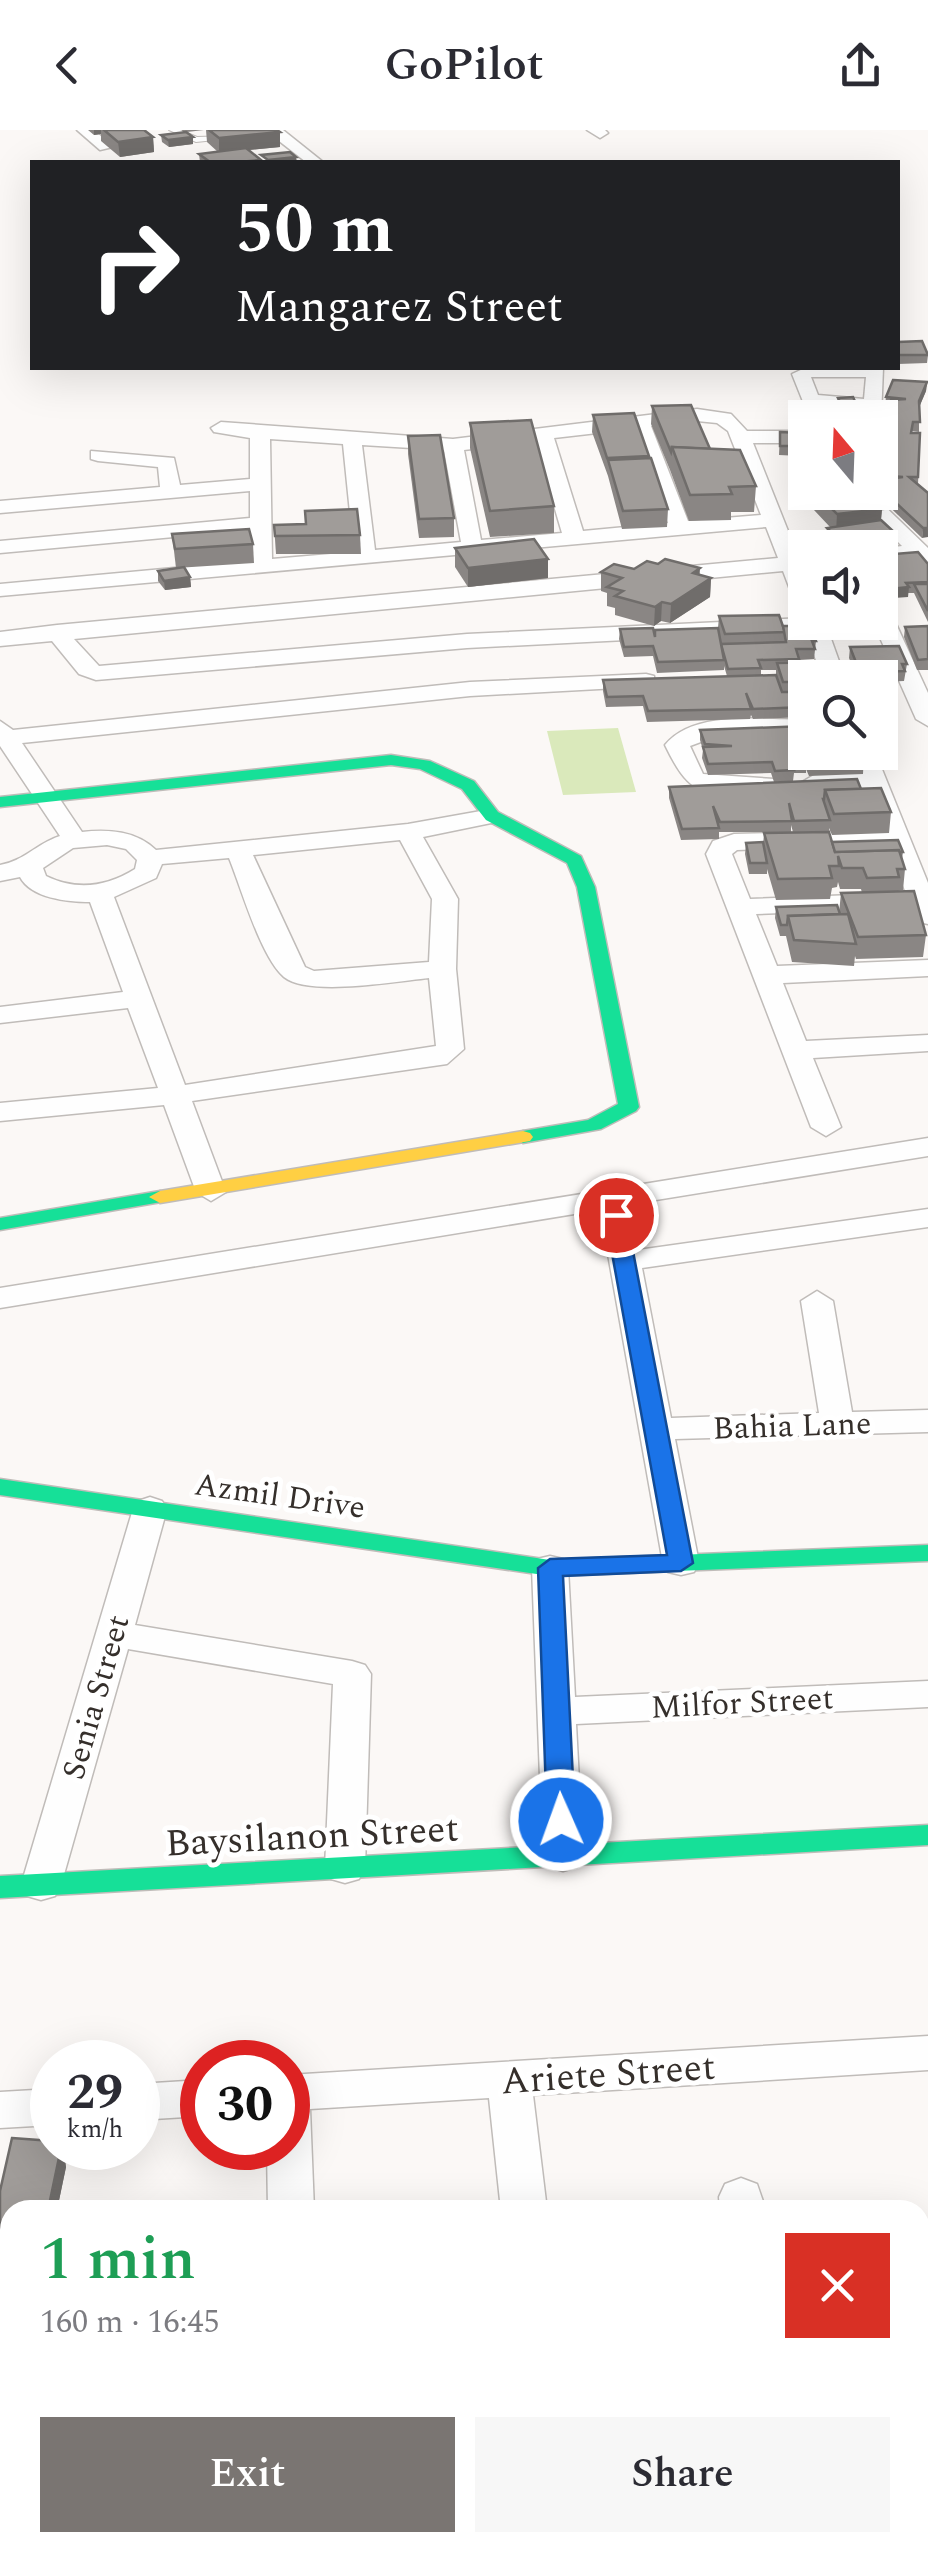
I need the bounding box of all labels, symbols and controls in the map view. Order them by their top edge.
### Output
text: GoPilot [385,31,543,100]
icon: back [40,38,95,93]
icon: share [833,38,888,93]
text: 50 m [235,177,394,283]
icon: right [70,200,200,330]
text: Mangarez Street [235,273,563,342]
north arrow [788,400,898,510]
map controls [788,400,898,770]
button: sound [788,530,898,640]
button: search [788,660,898,770]
pin [574,1173,659,1258]
icon: arrive [589,1188,644,1243]
street label: Bahia Lane [712,1399,872,1454]
street label: Azmil Drive [191,1460,368,1533]
street label: Senia Street [50,1609,143,1785]
street label: Milfor Street [649,1674,835,1733]
position arrow [509,1768,613,1872]
street label: Baysilanon Street [164,1800,460,1874]
street label: Ariete Street [499,2039,717,2111]
speed limit sign: 30 [180,2040,310,2170]
text: 29 [67,2055,123,2131]
text: km/h [67,2111,123,2149]
text: 1 min [40,2214,196,2306]
button: close [785,2233,890,2338]
text: 160 m · 16:45 [40,2298,220,2347]
button: Exit [40,2417,455,2532]
button: Share [475,2417,890,2532]

